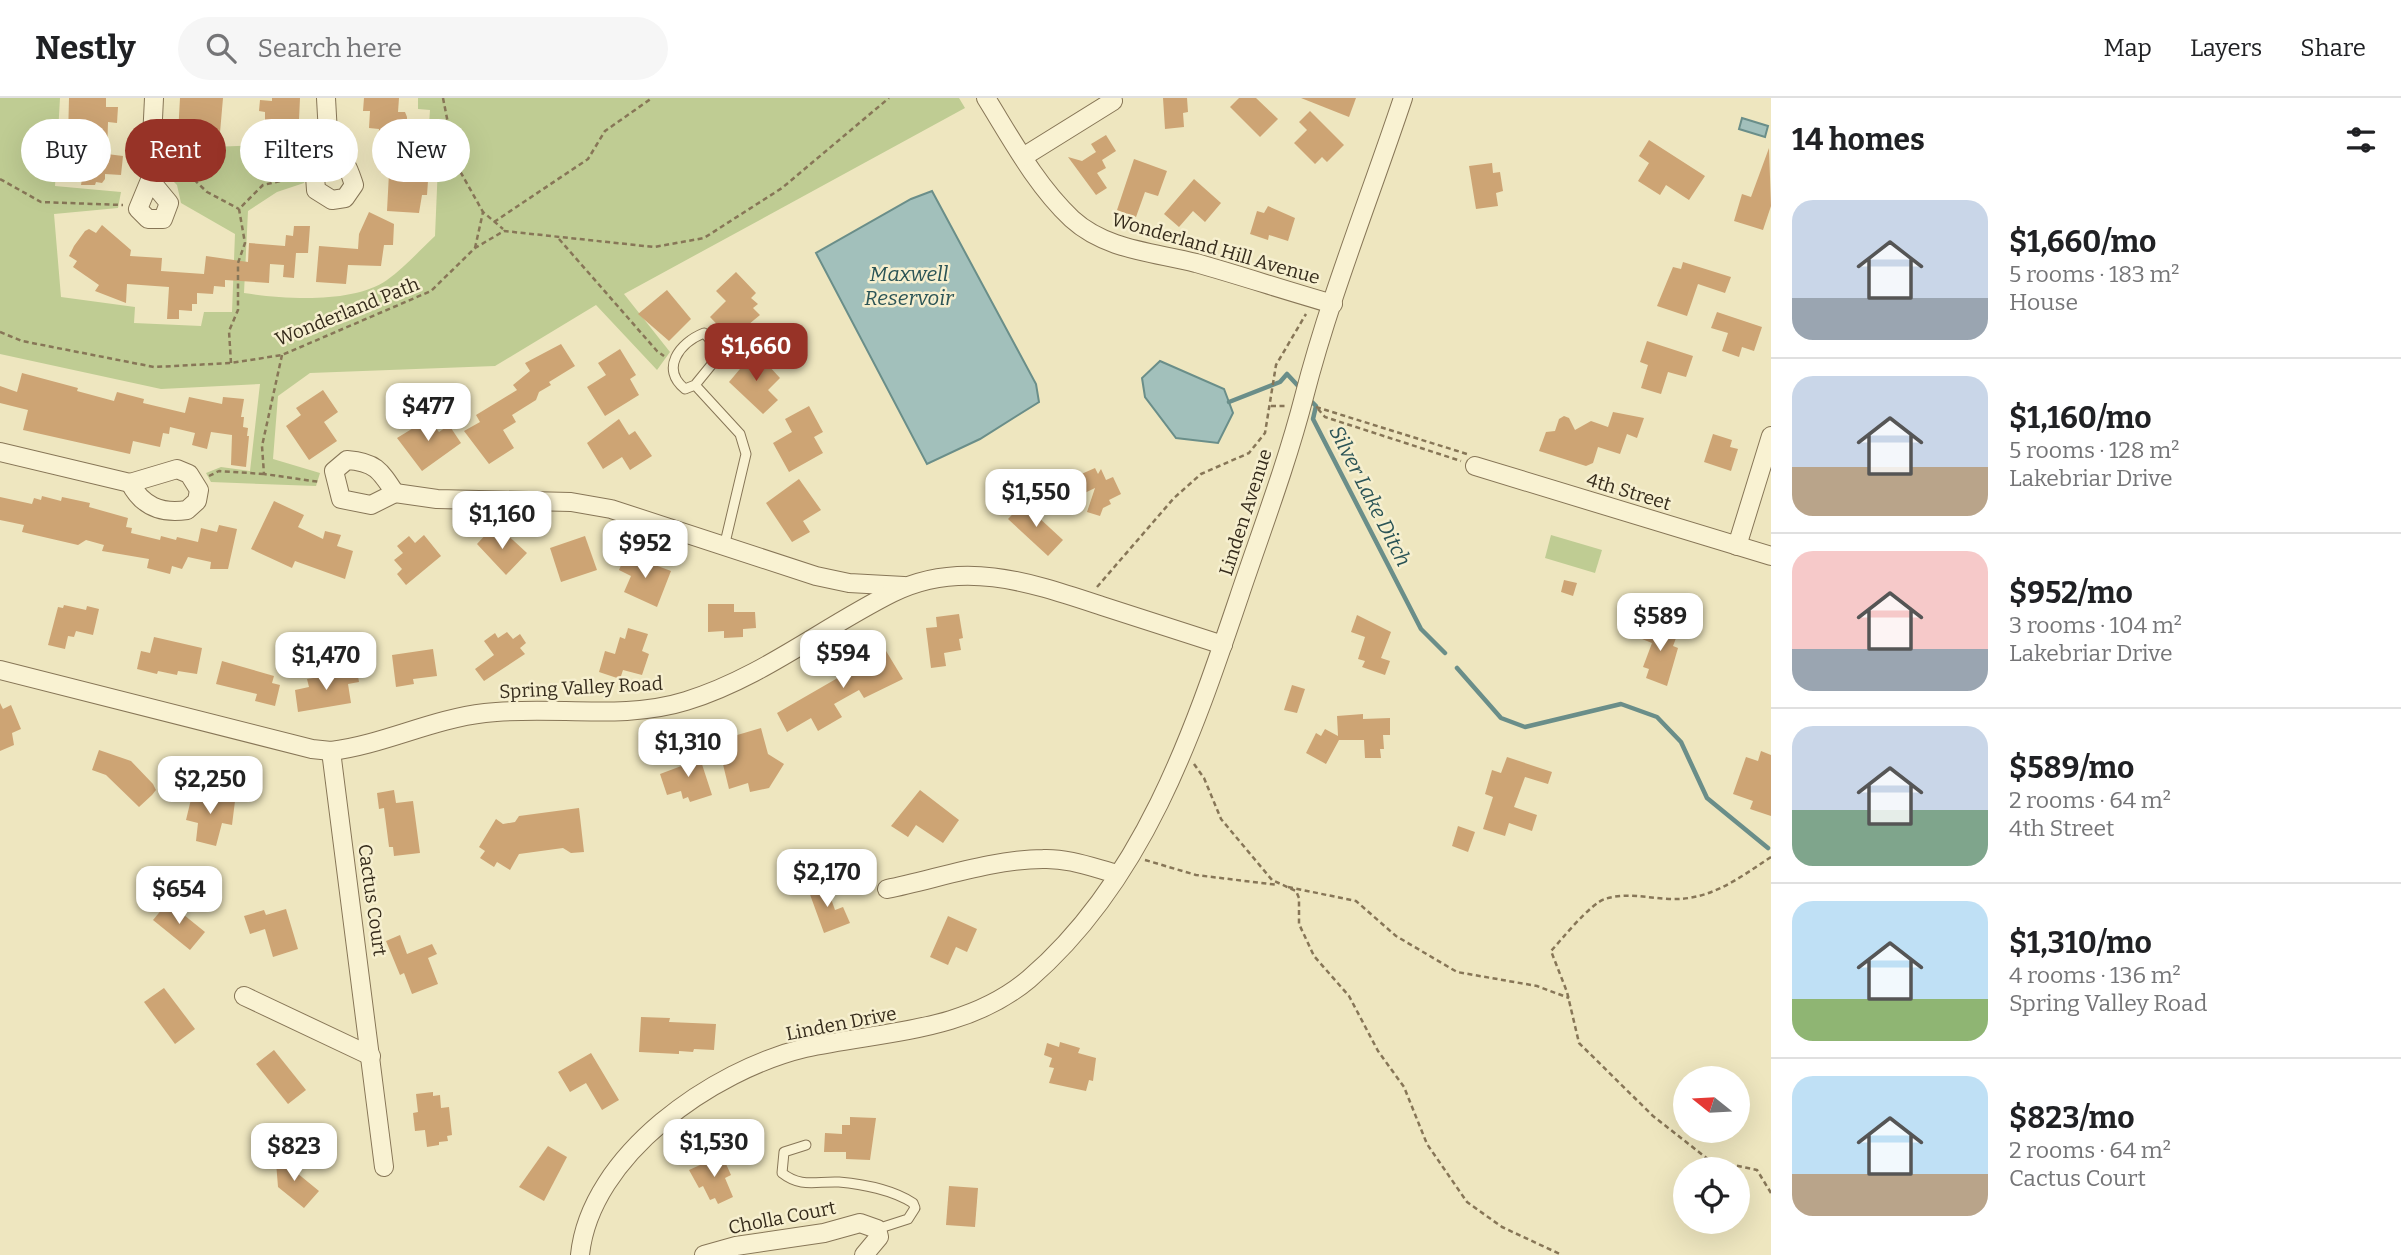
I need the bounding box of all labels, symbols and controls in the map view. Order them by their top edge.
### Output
search box [178,17,668,80]
text: Nestly [35,28,136,68]
icon: search [202,29,240,67]
text: Search here [258,33,402,64]
text: Map [2104,34,2152,62]
text: Layers [2190,34,2262,62]
text: Share [2300,34,2366,62]
chip: Buy [21,119,111,182]
chip: Rent [125,119,226,182]
chip: Filters [240,119,358,182]
chip: New [372,119,470,182]
icon: filters [2342,121,2380,159]
text: 14 homes [1792,122,1925,158]
street label: Wonderland Hill Avenue [1109,208,1323,289]
text: $1,660/mo [2009,224,2156,260]
icon: home [1848,228,1932,312]
text: 5 rooms · 183 m² [2009,260,2180,288]
water label: Maxwell Reservoir [864,261,955,311]
street label: Wonderland Path [272,272,423,351]
text: House [2009,288,2078,316]
pin: $1,660 [699,324,813,383]
text: $1,660 [721,332,791,360]
pin: $477 [387,384,469,443]
text: $477 [402,392,454,420]
text: $1,160/mo [2009,400,2152,436]
icon: home [1848,404,1932,488]
water label: Silver Lake Ditch [1323,421,1417,571]
text: 5 rooms · 128 m² [2009,436,2179,464]
street label: Linden Avenue [1214,446,1277,579]
text: Lakebriar Drive [2009,464,2173,492]
street label: 4th Street [1584,468,1674,515]
pin: $1,550 [979,470,1093,529]
text: $1,550 [1001,478,1071,506]
pin: $1,160 [445,491,559,551]
text: $1,160 [468,500,536,528]
pin: $952 [604,520,686,580]
text: $952 [619,529,671,557]
text: $952/mo [2009,575,2133,611]
icon: home [1848,579,1932,663]
pin: $589 [1619,594,1701,653]
text: $589 [1633,602,1687,630]
text: 3 rooms · 104 m² [2009,611,2182,639]
pin: $594 [802,630,884,690]
pin: $1,470 [269,632,383,692]
text: $594 [816,639,870,667]
text: Lakebriar Drive [2009,639,2173,667]
text: $1,470 [291,641,361,669]
street label: Spring Valley Road [499,672,663,703]
pin: $1,310 [631,720,745,779]
text: $1,310 [654,728,722,756]
text: $589/mo [2009,750,2134,786]
icon: home [1848,754,1932,838]
pin: $2,250 [153,756,267,816]
text: $2,250 [174,765,246,793]
text: 2 rooms · 64 m² [2009,786,2171,814]
text: 4th Street [2009,814,2114,842]
street label: Cactus Court [353,843,392,958]
pin: $2,170 [770,850,884,909]
text: $2,170 [793,858,861,886]
pin: $654 [138,866,220,926]
text: $654 [152,875,206,903]
text: $1,310/mo [2009,925,2152,961]
icon: home [1848,929,1932,1013]
text: 4 rooms · 136 m² [2009,961,2181,989]
text: Spring Valley Road [2009,989,2207,1017]
street label: Linden Drive [784,1001,898,1045]
north arrow [1673,1066,1750,1143]
map controls [1673,1066,1750,1234]
text: $823/mo [2009,1100,2134,1136]
icon: home [1848,1104,1932,1188]
pin: $1,530 [657,1119,771,1179]
pin: $823 [253,1124,335,1183]
text: $1,530 [679,1128,749,1156]
text: $823 [267,1132,321,1160]
text: 2 rooms · 64 m² [2009,1136,2171,1164]
button: locate [1673,1157,1750,1234]
text: Cactus Court [2009,1164,2146,1192]
street label: Cholla Court [726,1196,838,1239]

